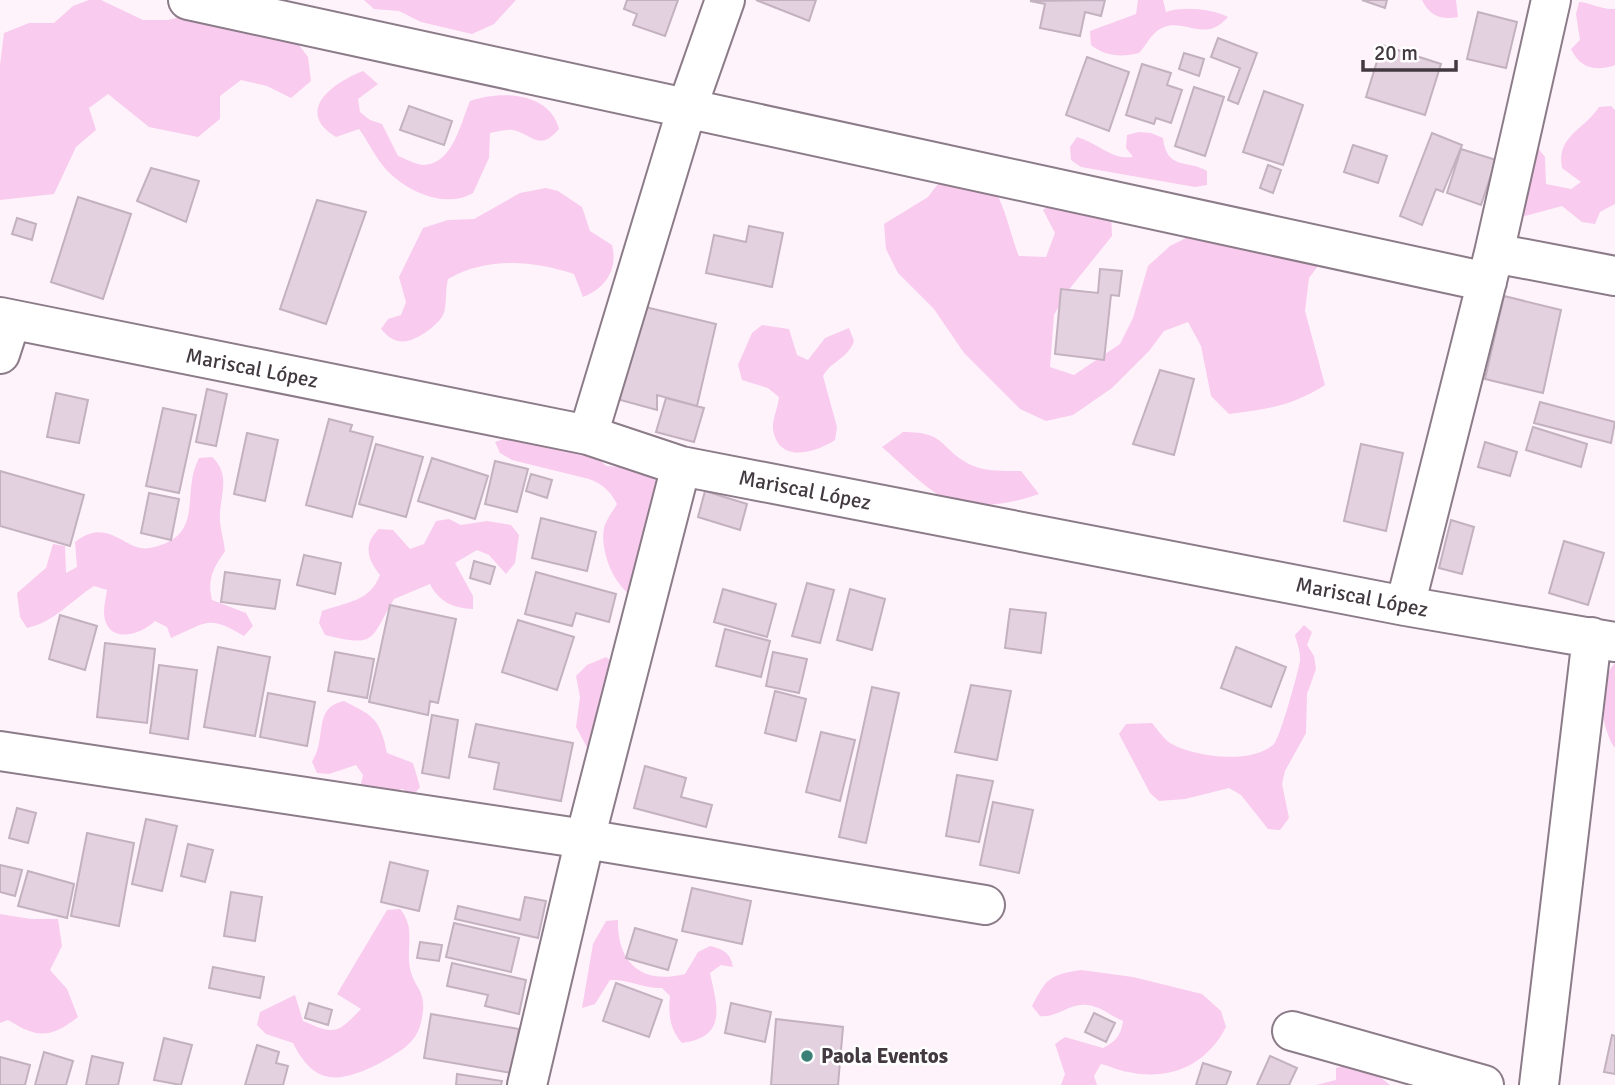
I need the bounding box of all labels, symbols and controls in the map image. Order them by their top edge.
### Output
scale bar [1363,28,1456,72]
text: 20 m [1374,40,1418,66]
street label: Mariscal López [184,342,320,394]
street label: Mariscal López [737,464,873,516]
street label: Mariscal López [1294,571,1430,623]
place label: Paola Eventos [821,1043,948,1069]
marker: Paola Eventos [799,1048,815,1064]

